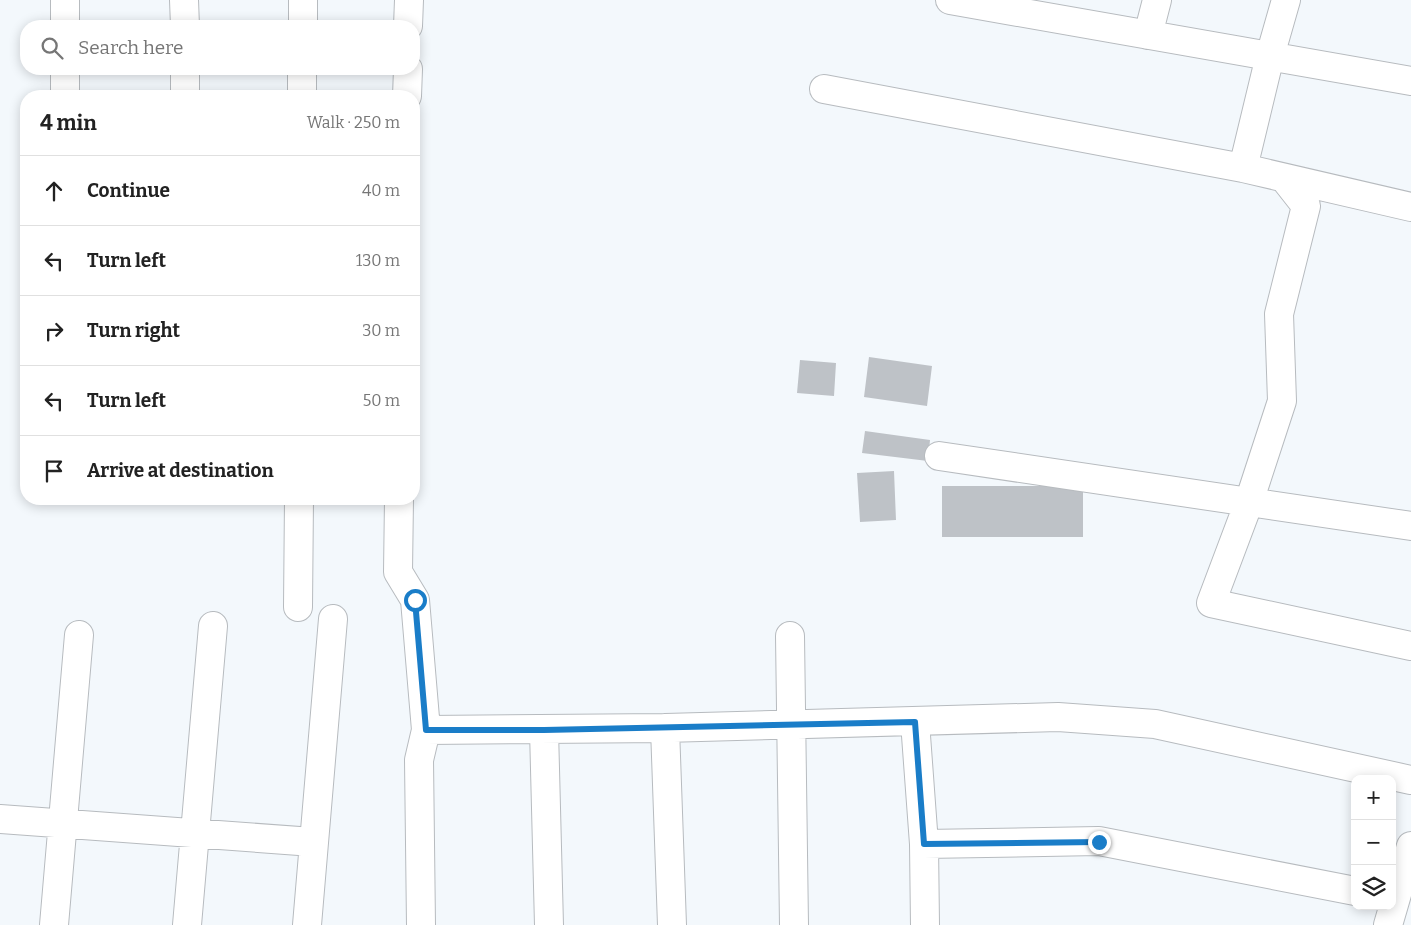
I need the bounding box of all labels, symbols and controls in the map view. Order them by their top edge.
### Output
search box [20,20,420,75]
icon: search [38,34,66,62]
text: Search here [78,36,183,59]
text: 4 min [40,110,97,136]
text: Walk · 250 m [307,113,400,132]
icon: ahead [40,177,68,205]
text: Continue [87,179,170,202]
text: 40 m [362,181,400,200]
icon: left [40,247,68,275]
text: Turn left [87,249,166,272]
text: 130 m [356,251,400,270]
icon: right [40,317,68,345]
text: Turn right [87,319,180,342]
text: 30 m [362,321,400,340]
icon: left [40,387,68,415]
text: Turn left [87,389,166,412]
text: 50 m [363,391,400,410]
icon: arrive [40,457,68,485]
text: Arrive at destination [87,459,274,482]
route start [404,589,427,612]
map controls [1351,775,1396,910]
button: + [1351,775,1396,820]
button: − [1351,820,1396,865]
route end [1088,831,1111,854]
button: layers [1351,865,1396,910]

